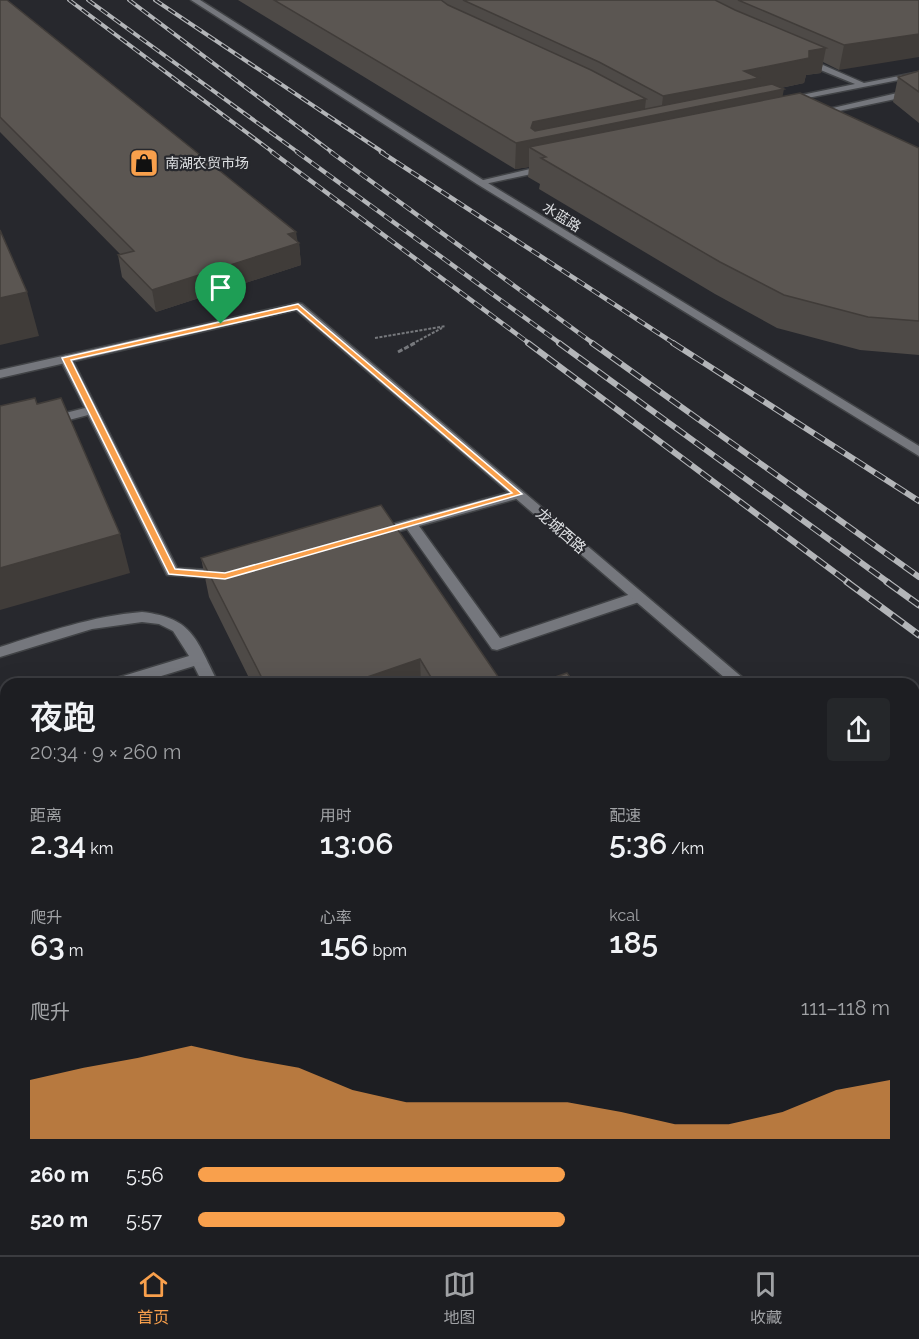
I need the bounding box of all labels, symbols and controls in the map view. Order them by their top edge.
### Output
shop icon: 南湖农贸市场 [128,147,160,179]
place label: 南湖农贸市场 [165,155,249,171]
street label: 水蓝路 [540,199,584,235]
pin [195,262,246,324]
icon: arrive [204,271,237,304]
street label: 龙城西路 [532,505,590,557]
text: 夜跑 [30,698,96,737]
button: share [827,698,890,761]
text: 20:34 · 9 × 260 m [30,740,181,764]
text: 距离 [30,806,62,825]
text: 用时 [320,806,352,825]
text: 配速 [609,806,641,825]
text: 2.34 [30,826,86,861]
text: 13:06 [320,826,394,861]
text: 5:36 [609,826,667,861]
text: km [86,839,114,858]
text: /km [667,839,704,858]
text: kcal [609,906,639,925]
text: 爬升 [30,908,62,927]
text: 心率 [320,908,352,927]
text: 185 [609,925,658,960]
text: 63 [30,928,65,963]
text: 156 [320,928,369,963]
text: m [65,941,83,960]
text: bpm [369,941,407,960]
text: 111–118 m [801,996,890,1020]
text: 爬升 [30,1000,70,1024]
text: 260 m [30,1163,89,1187]
text: 5:56 [126,1163,164,1187]
text: 520 m [30,1208,88,1232]
text: 5:57 [126,1208,162,1232]
tab: 首页 [137,1268,170,1328]
tab: 地图 [443,1268,476,1328]
tab: 收藏 [749,1268,782,1328]

